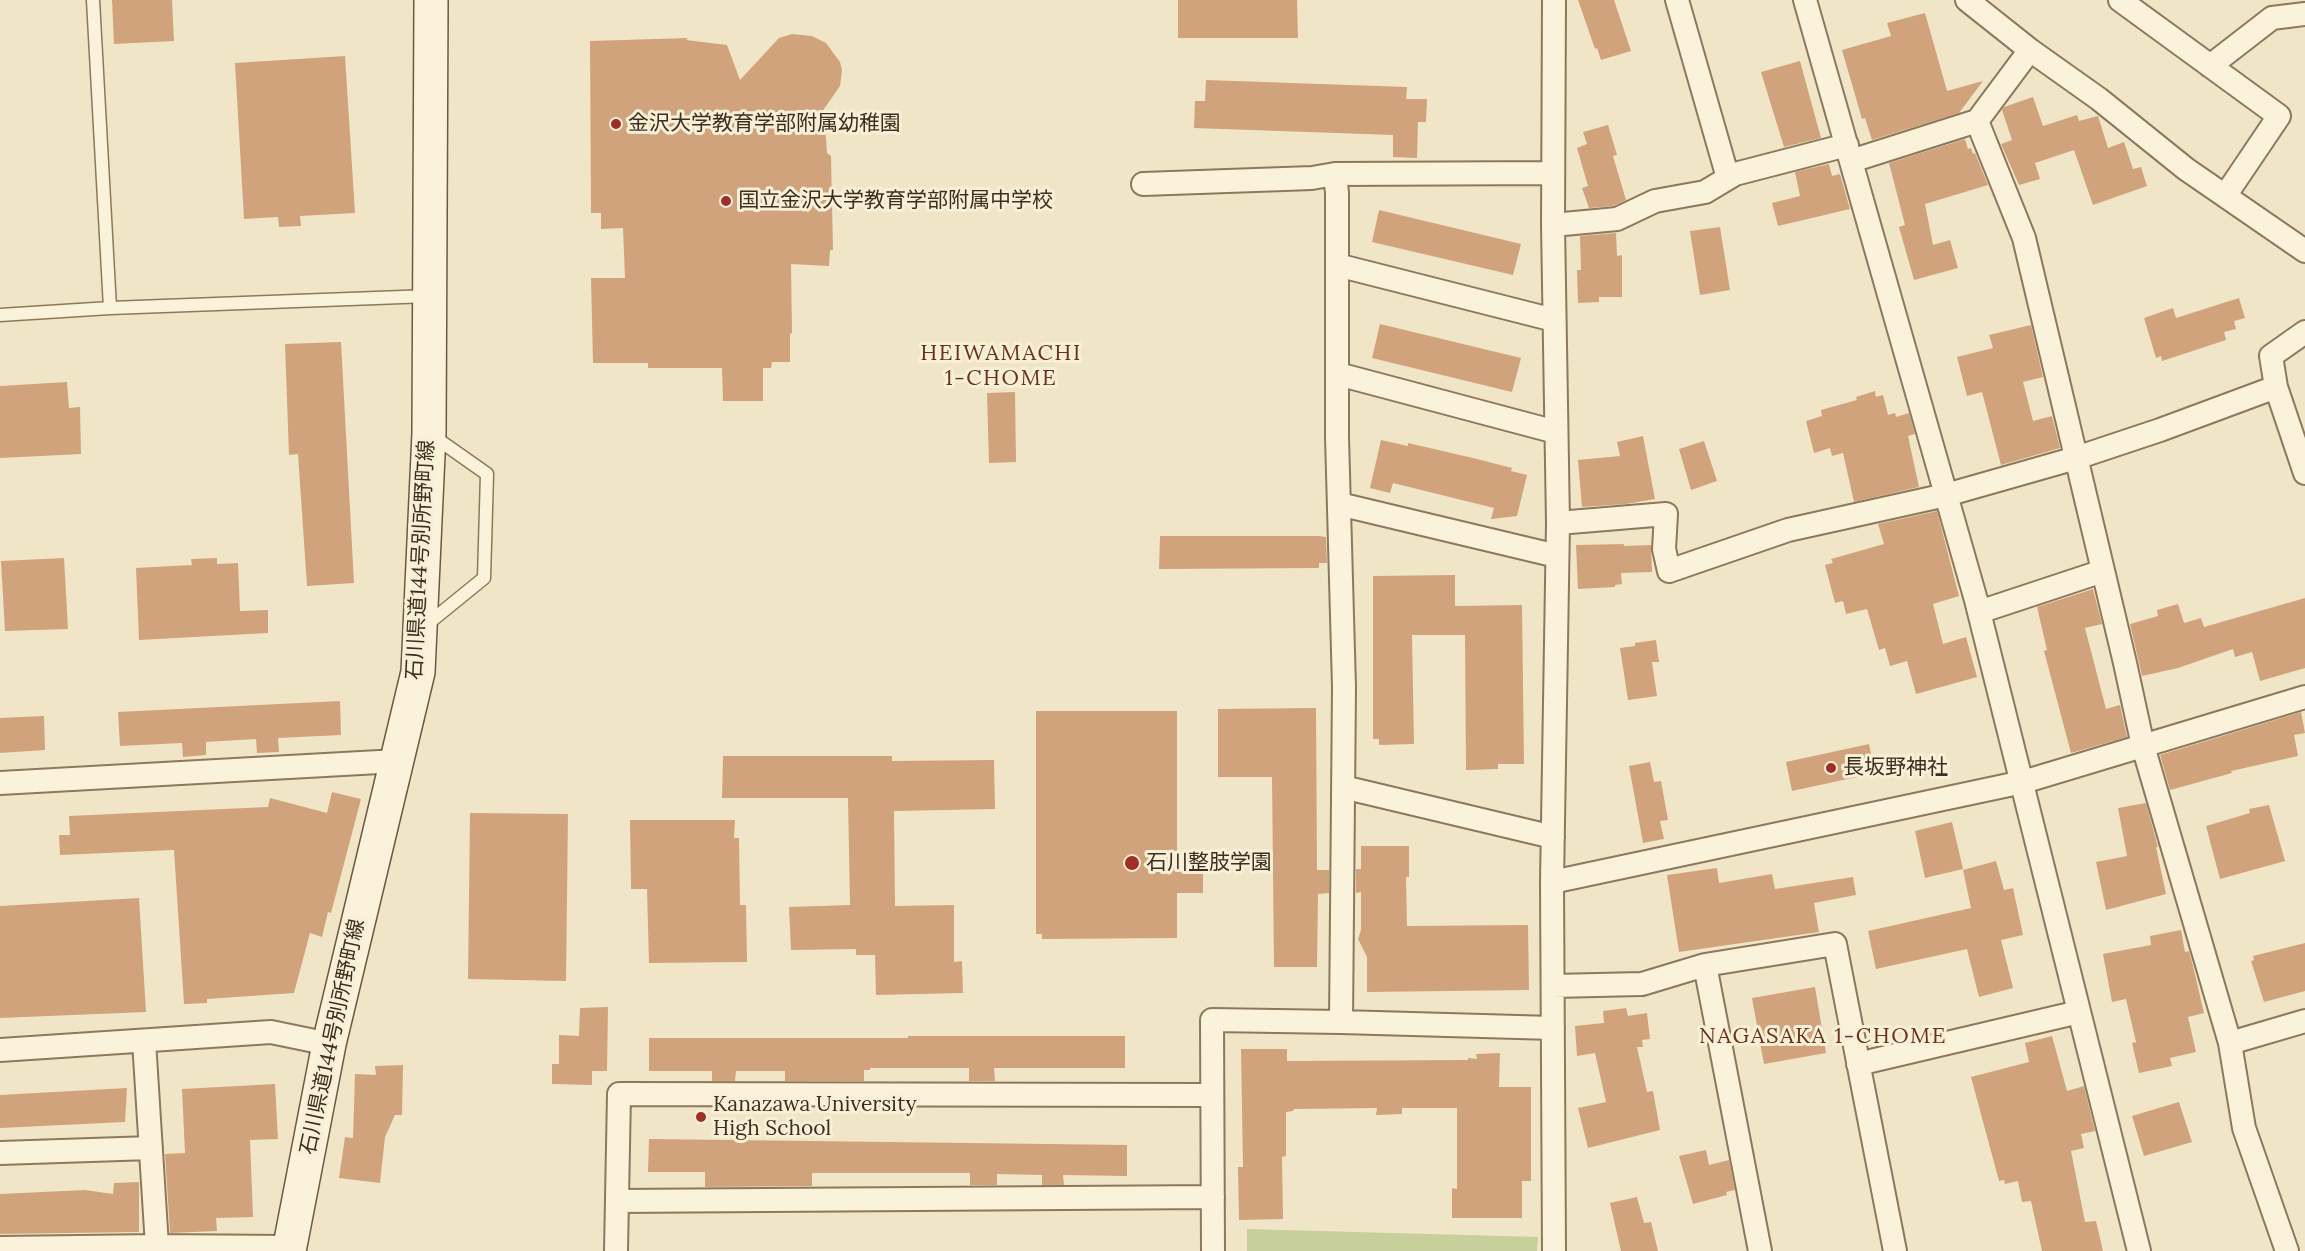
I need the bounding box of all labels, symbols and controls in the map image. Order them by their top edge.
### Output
place label: 金沢大学教育学部附属幼稚園 [628,111,901,137]
marker: 金沢大学教育学部附属幼稚園 [609,117,623,131]
place label: 国立金沢大学教育学部附属中学校 [738,188,1053,214]
marker: 国立金沢大学教育学部附属中学校 [719,194,733,208]
district label: HEIWAMACHI 1-CHOME [920,341,1082,392]
street label: 石川県道144号別所野町線 [402,439,440,681]
place label: 長坂野神社 [1843,755,1948,781]
marker: 長坂野神社 [1824,761,1838,775]
place label: 石川整肢学園 [1146,850,1272,876]
marker: 石川整肢学園 [1123,854,1141,872]
street label: 石川県道144号別所野町線 [296,917,370,1157]
district label: NAGASAKA 1-CHOME [1699,1024,1947,1050]
place label: Kanazawa University High School [713,1092,917,1142]
marker: Kanazawa University High School [694,1110,708,1124]

